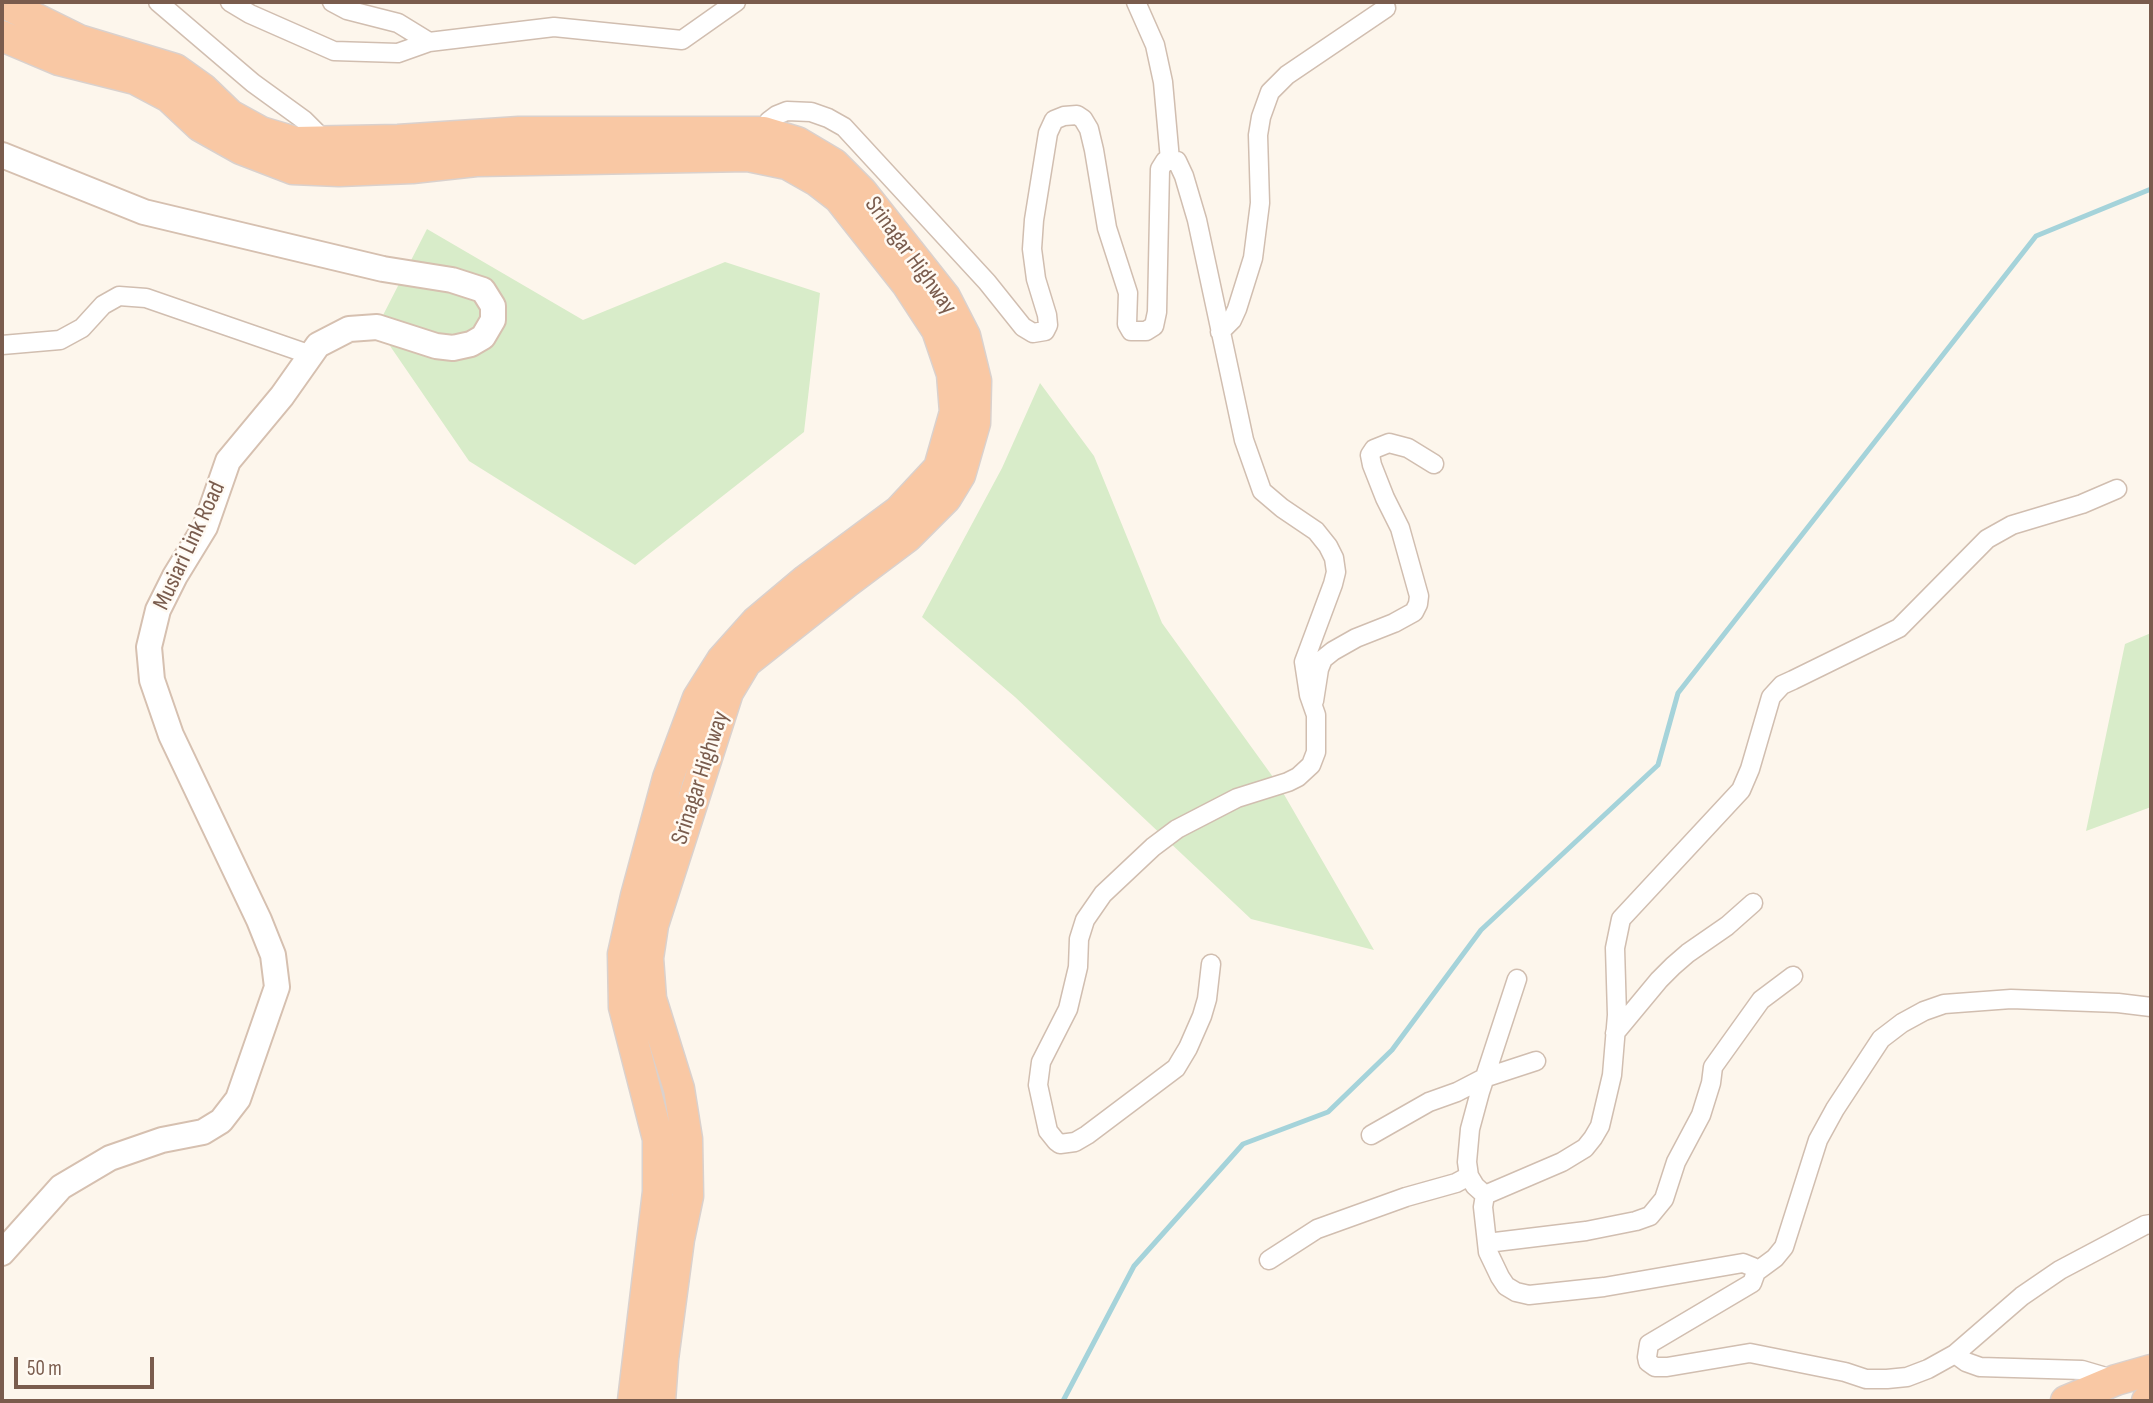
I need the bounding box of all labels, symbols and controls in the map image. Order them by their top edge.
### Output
street label: Srinagar Highway [858,192,962,320]
street label: Musiari Link Road [148,477,232,615]
street label: Srinagar Highway [666,708,736,848]
scale bar [18,1344,158,1388]
text: 50 m [27,1356,62,1381]

